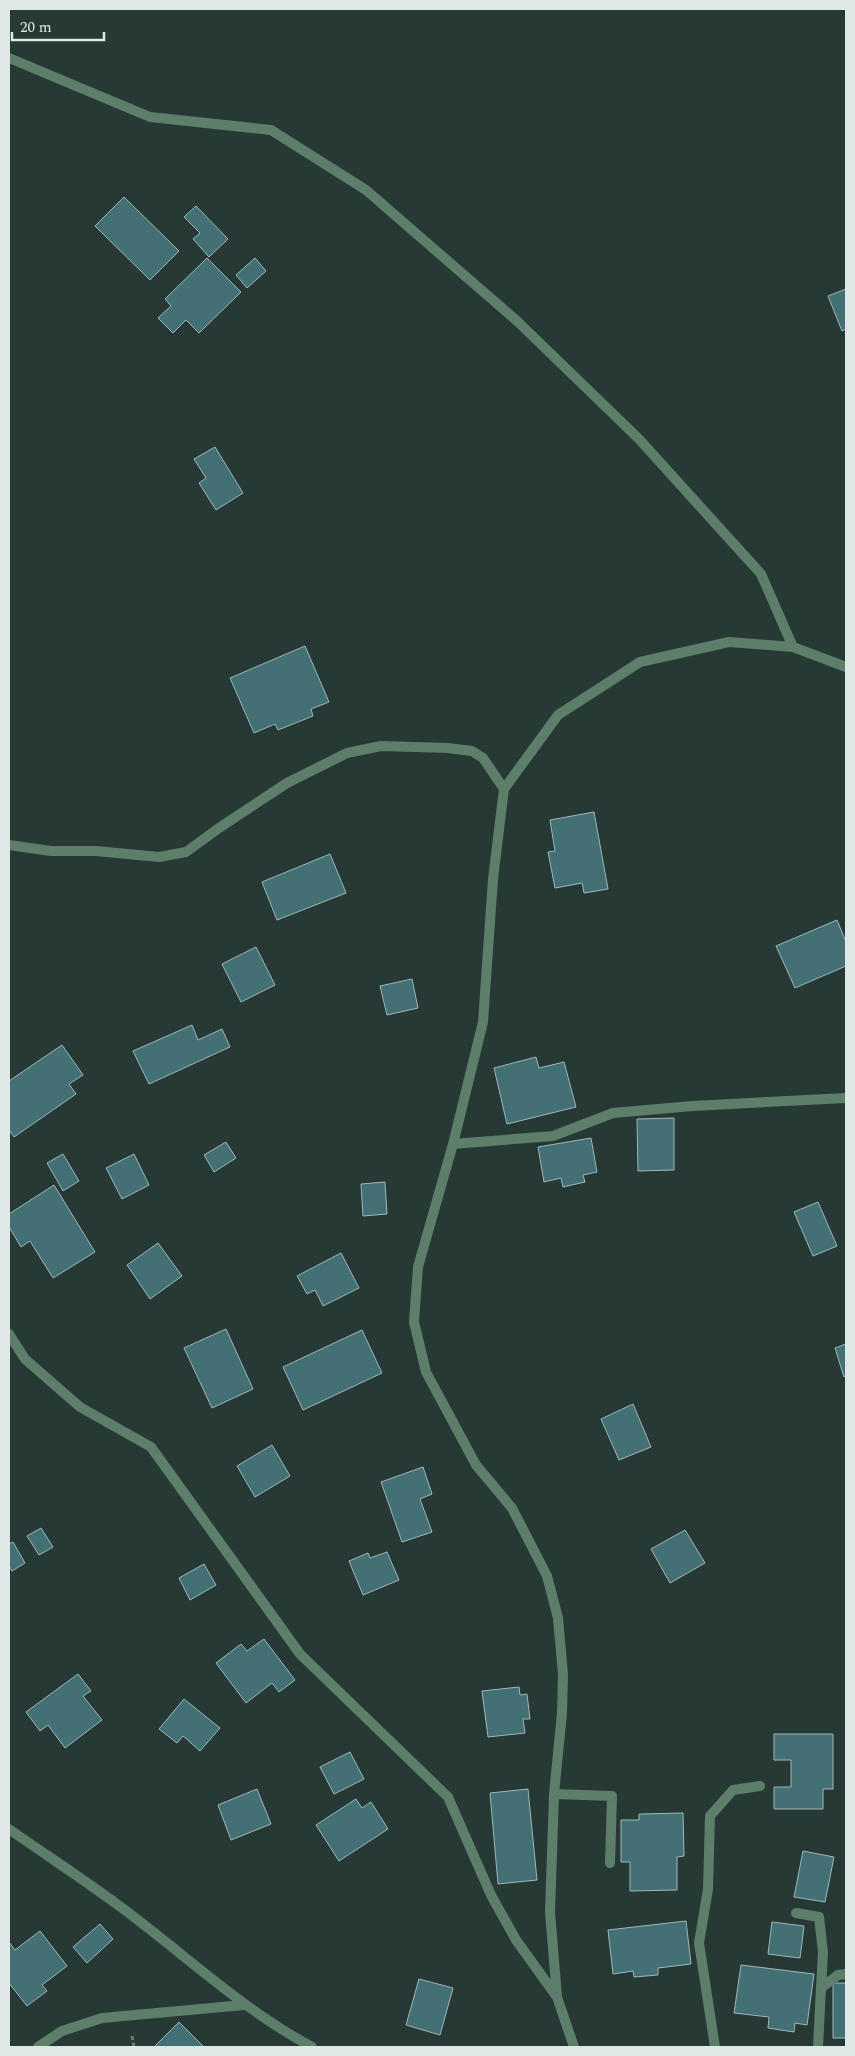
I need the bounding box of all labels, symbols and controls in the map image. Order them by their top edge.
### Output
scale bar [12,10,105,42]
text: 20 m [20,16,52,39]

